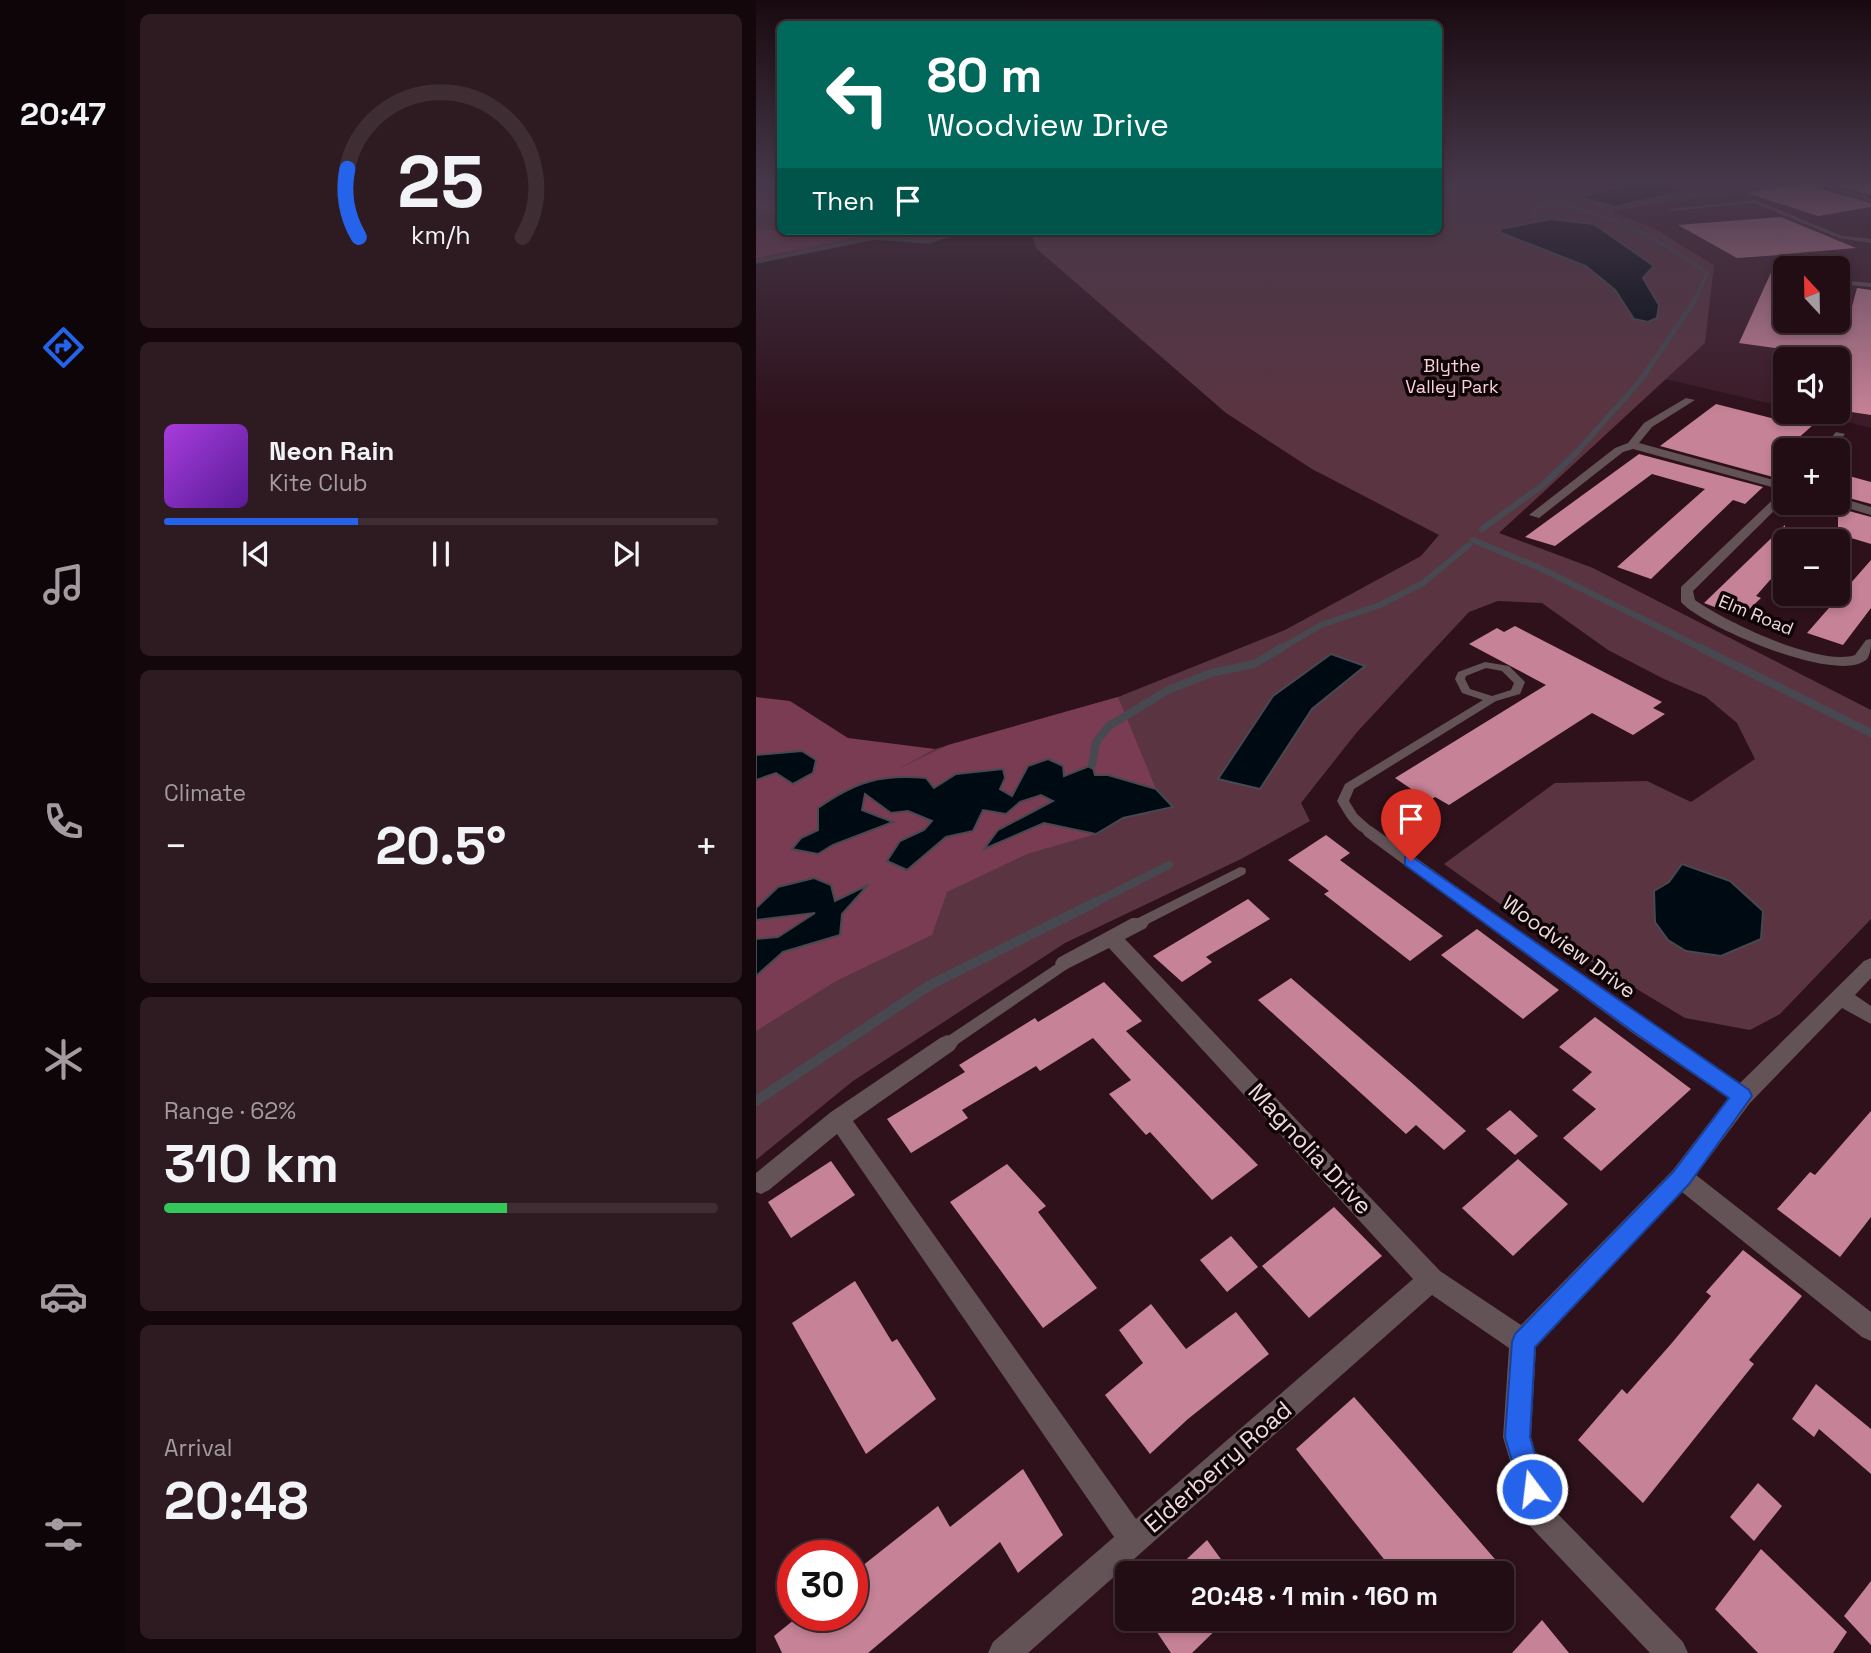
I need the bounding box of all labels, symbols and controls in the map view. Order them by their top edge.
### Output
text: 80 m [927,44,1042,106]
icon: left [812,49,903,140]
text: 20:47 [20,94,106,134]
text: Woodview Drive [927,105,1169,145]
text: 25 [398,135,484,228]
icon: arrive [889,182,927,220]
text: Then [812,184,875,218]
text: km/h [411,219,471,251]
north arrow [1773,256,1850,332]
map controls [1773,256,1850,606]
icon: directions [39,323,88,372]
button: sound [1773,347,1850,424]
park label: Blythe Valley Park [1405,354,1499,398]
text: Neon Rain [269,434,394,468]
button: + [1773,438,1850,515]
text: Kite Club [269,468,368,498]
button: − [1773,529,1850,606]
icon: previous [237,535,275,573]
icon: pause [422,535,460,573]
icon: next [607,535,645,573]
icon: music [39,560,88,609]
street label: Elm Road [1715,589,1797,640]
text: Climate [164,778,246,808]
pin [1381,789,1441,861]
icon: phone [39,797,88,846]
icon: arrive [1392,800,1430,838]
text: 20.5° [375,813,507,879]
text: − [164,822,188,870]
text: + [694,822,718,870]
street label: Woodview Drive [1497,889,1641,1004]
icon: climate [39,1035,88,1084]
street label: Magnolia Drive [1242,1077,1379,1221]
text: Range · 62% [164,1096,296,1126]
text: 310 km [164,1131,339,1197]
icon: car [39,1272,88,1321]
street label: Elderberry Road [1137,1394,1298,1539]
text: Arrival [164,1433,232,1463]
position arrow [1495,1452,1569,1526]
text: 20:48 [164,1468,308,1534]
icon: filters [39,1510,88,1559]
speed limit sign: 30 [777,1540,868,1631]
text: 20:48 · 1 min · 160 m [1191,1579,1438,1613]

